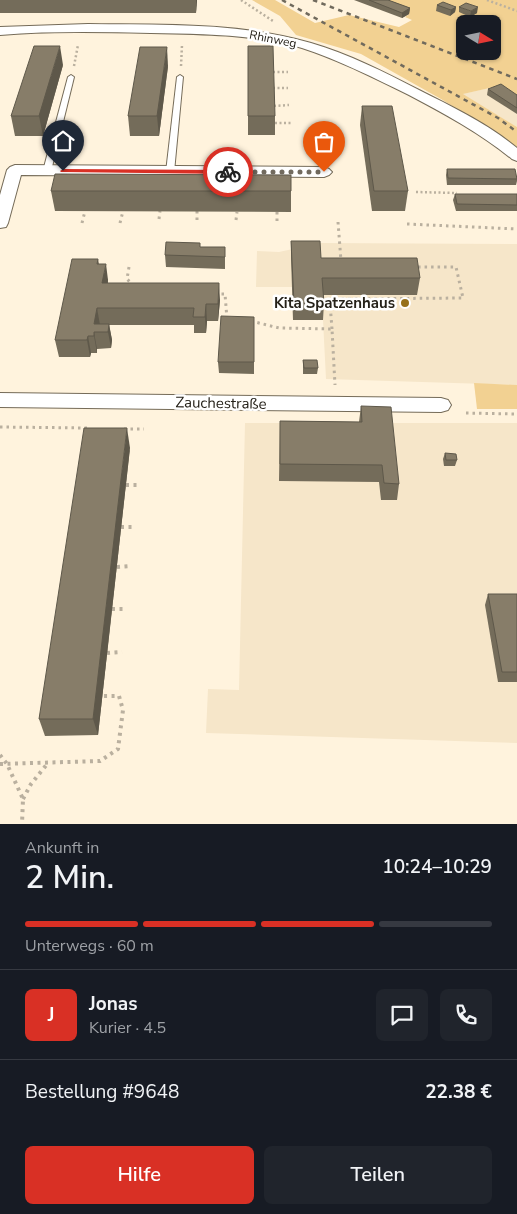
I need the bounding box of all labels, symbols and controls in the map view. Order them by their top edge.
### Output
north arrow [456,15,501,60]
map controls [456,15,501,60]
street label: Rhinweg [248,27,298,51]
pin [42,120,84,171]
pin [303,121,345,172]
icon: home [49,127,77,155]
icon: bag [310,128,338,156]
courier [203,147,253,197]
icon: bike [214,158,242,186]
place label: Kita Spatzenhaus [274,293,395,313]
marker: Kita Spatzenhaus [399,297,411,309]
street label: Zauchestraße [175,392,267,414]
text: Ankunft in [25,837,99,859]
text: 10:24–10:29 [382,854,492,880]
text: 2 Min. [25,856,114,899]
text: Unterwegs · 60 m [25,935,154,957]
button: chat [376,989,428,1041]
button: phone [440,989,492,1041]
text: Jonas [89,991,137,1017]
text: J [48,1002,54,1028]
text: Kurier · 4.5 [89,1017,166,1039]
text: Bestellung #9648 [25,1079,179,1105]
text: 22.38 € [425,1079,492,1105]
button: Hilfe [25,1146,254,1204]
button: Teilen [264,1146,492,1204]

